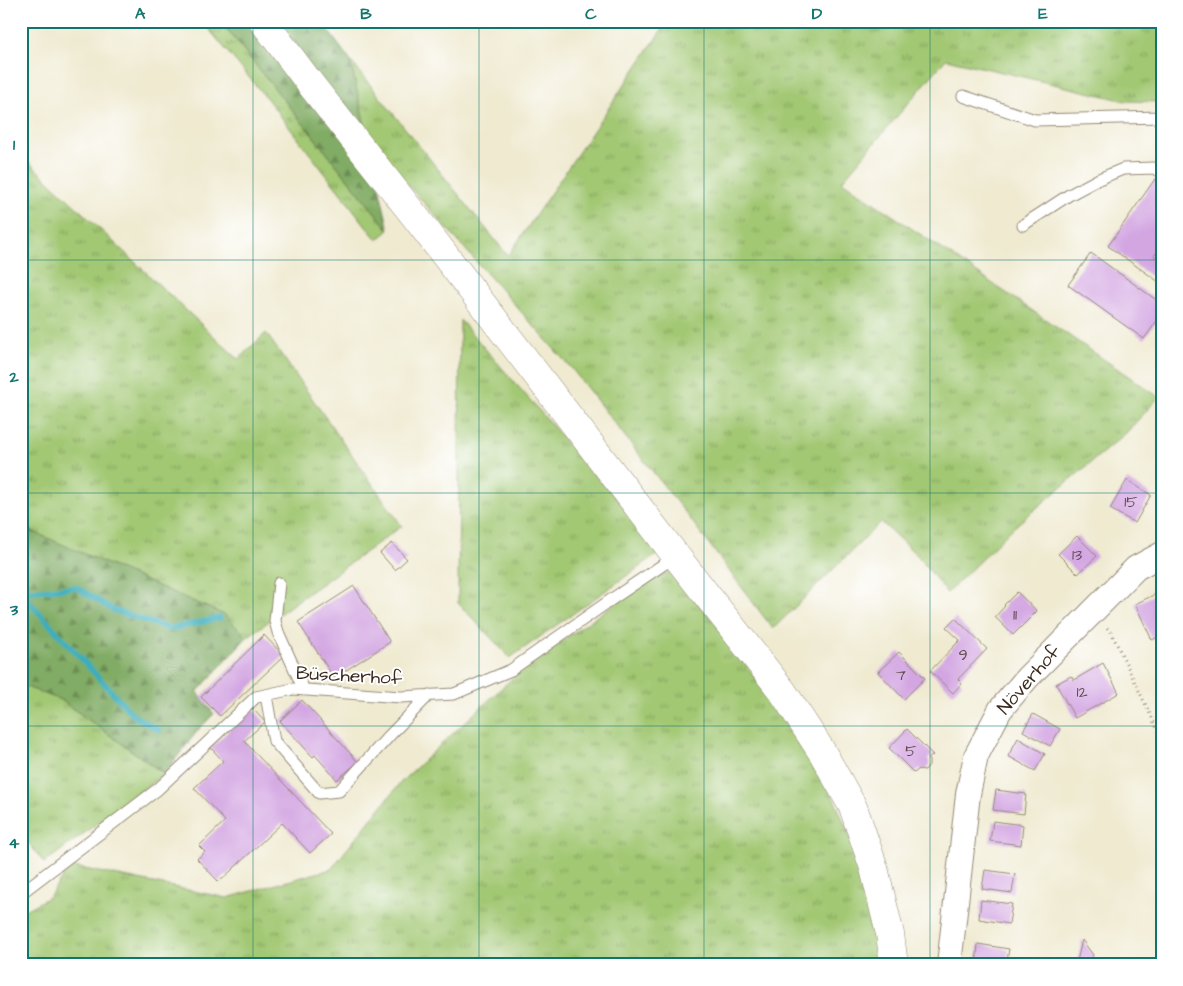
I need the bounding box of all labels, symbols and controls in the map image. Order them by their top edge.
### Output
text: A [135,3,146,25]
text: B [360,3,372,25]
text: C [585,3,597,25]
text: D [812,3,823,25]
text: E [1038,3,1048,25]
text: 1 [13,134,16,156]
text: 2 [8,366,19,388]
house number: 15 [1124,491,1138,513]
house number: 13 [1072,544,1082,566]
text: 3 [9,599,19,621]
house number: 11 [1013,604,1017,626]
street label: Növerhof [991,639,1067,721]
house number: 9 [958,644,968,666]
street label: Büscherhof [295,660,403,692]
house number: 7 [896,664,906,686]
house number: 12 [1076,681,1088,703]
house number: 5 [905,740,917,762]
text: 4 [9,832,20,854]

